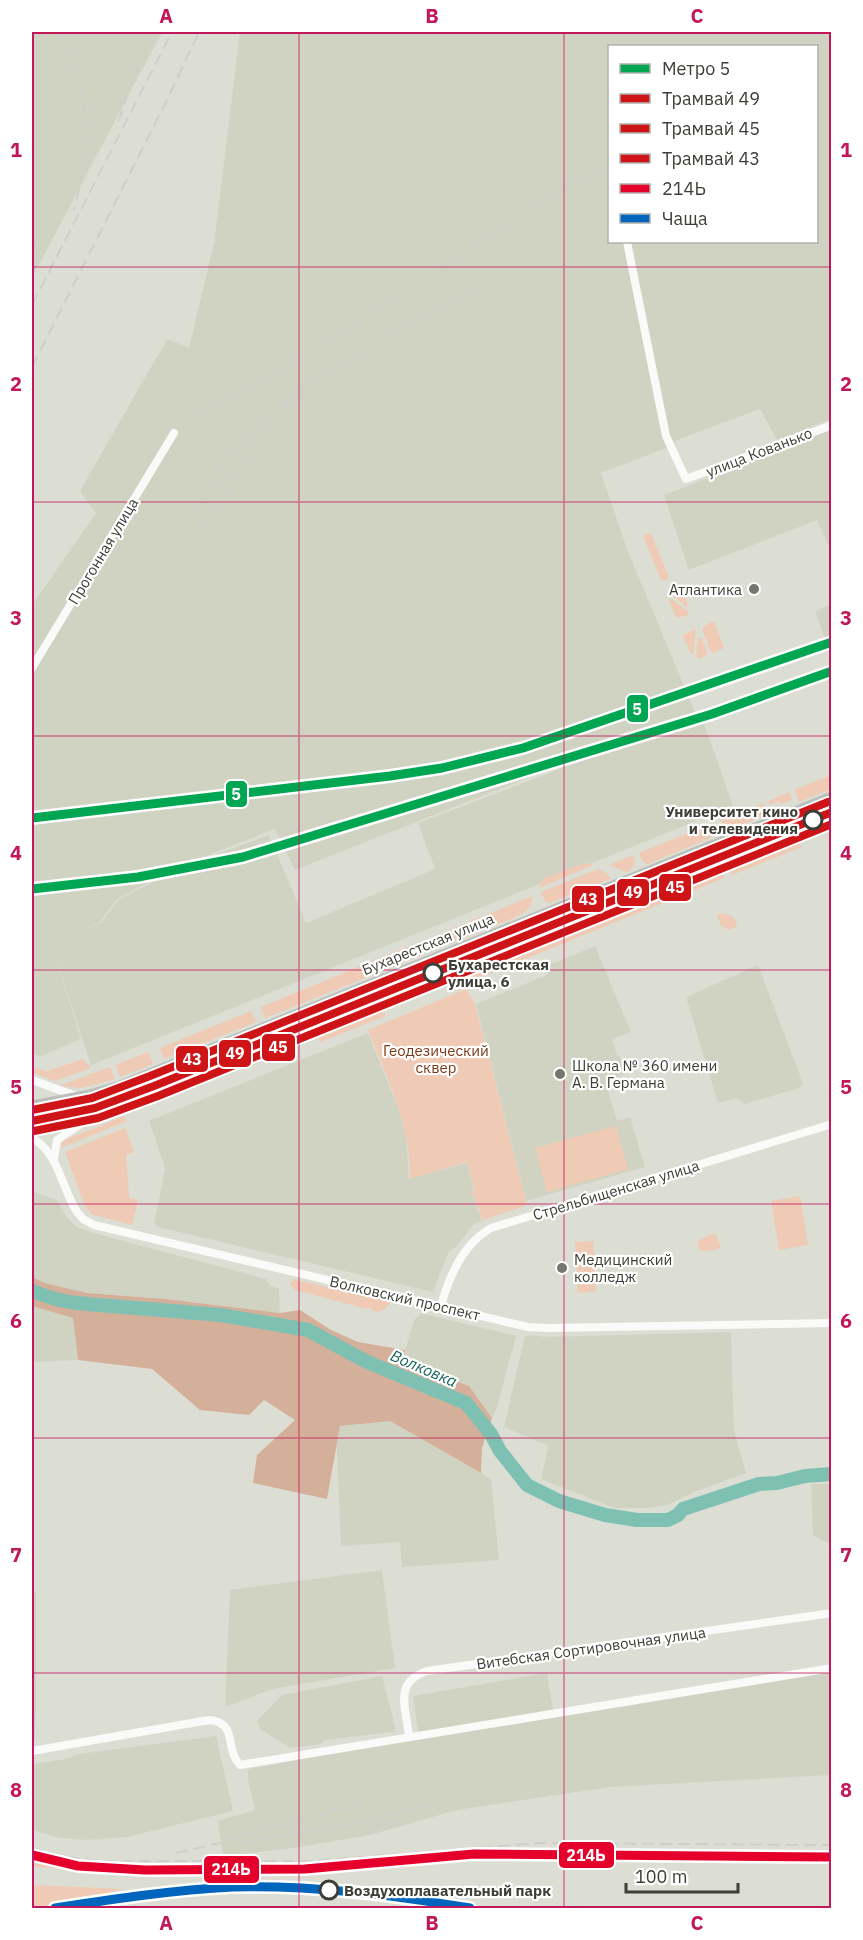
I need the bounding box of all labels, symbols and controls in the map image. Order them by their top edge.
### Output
text: A [159,2,173,29]
text: B [425,2,439,29]
text: C [690,2,704,29]
legend [608,45,818,243]
text: Метро 5 [662,57,730,80]
text: Трамвай 49 [662,87,760,110]
text: Трамвай 45 [662,117,760,140]
text: 1 [10,136,22,163]
text: 1 [840,136,852,163]
text: Трамвай 43 [662,147,760,170]
text: 214Ь [662,177,706,200]
text: Чаща [662,207,708,230]
text: 2 [10,370,22,397]
text: 2 [840,370,852,397]
street label: улица Кованько [703,423,815,481]
street label: Прогонная улица [64,494,142,608]
place label: Атлантика [669,580,742,599]
marker: Атлантика [747,582,761,596]
text: 3 [10,604,22,631]
text: 3 [840,604,852,631]
line badge: 5 [626,694,649,723]
text: 5 [632,699,642,719]
line badge: 5 [225,780,248,808]
text: 5 [231,784,241,804]
place label: Университет кино и телевидения [666,802,798,838]
marker: Университет кино и телевидения [803,810,823,830]
text: 4 [10,839,22,866]
text: 4 [840,839,852,866]
line badge: 45 [658,873,692,902]
text: 45 [665,877,685,897]
line badge: 49 [616,878,650,907]
text: 49 [623,882,643,902]
line badge: 43 [571,885,605,913]
text: 43 [578,889,598,909]
street label: Бухарестская улица [359,909,497,979]
place label: Бухарестская улица, 6 [448,955,549,991]
marker: Бухарестская улица, 6 [423,963,443,983]
line badge: 45 [261,1033,296,1062]
text: 45 [268,1037,288,1057]
line badge: 49 [218,1039,252,1068]
park label: Геодезический сквер [383,1041,489,1077]
text: 49 [225,1043,245,1063]
line badge: 43 [175,1045,209,1073]
text: 43 [182,1049,202,1069]
place label: Школа № 360 имени А. В. Германа [572,1056,717,1092]
marker: Школа № 360 имени А. В. Германа [553,1067,567,1081]
text: 5 [10,1073,22,1100]
text: 5 [840,1073,852,1100]
street label: Стрельбищенская улица [530,1156,702,1224]
place label: Медицинский колледж [574,1250,672,1286]
marker: Медицинский колледж [555,1261,569,1275]
street label: Волковский проспект [328,1271,482,1325]
text: 6 [10,1307,22,1334]
text: 6 [840,1307,852,1334]
water label: Волковка [388,1345,460,1391]
text: 7 [10,1541,22,1568]
text: 7 [840,1541,852,1568]
street label: Витебская Сортировочная улица [475,1622,707,1674]
text: 8 [10,1776,22,1803]
text: 8 [840,1776,852,1803]
line badge: 214Ь [558,1841,615,1869]
text: 214Ь [566,1845,606,1865]
line badge: 214Ь [203,1855,260,1884]
scale bar [626,1856,738,1894]
text: 214Ь [211,1859,251,1879]
text: 100 m [635,1865,687,1888]
marker: Воздухоплавательный парк [319,1880,339,1900]
place label: Воздухоплавательный парк [344,1881,551,1900]
text: A [159,1909,173,1936]
text: B [425,1909,439,1936]
text: C [690,1909,704,1936]

